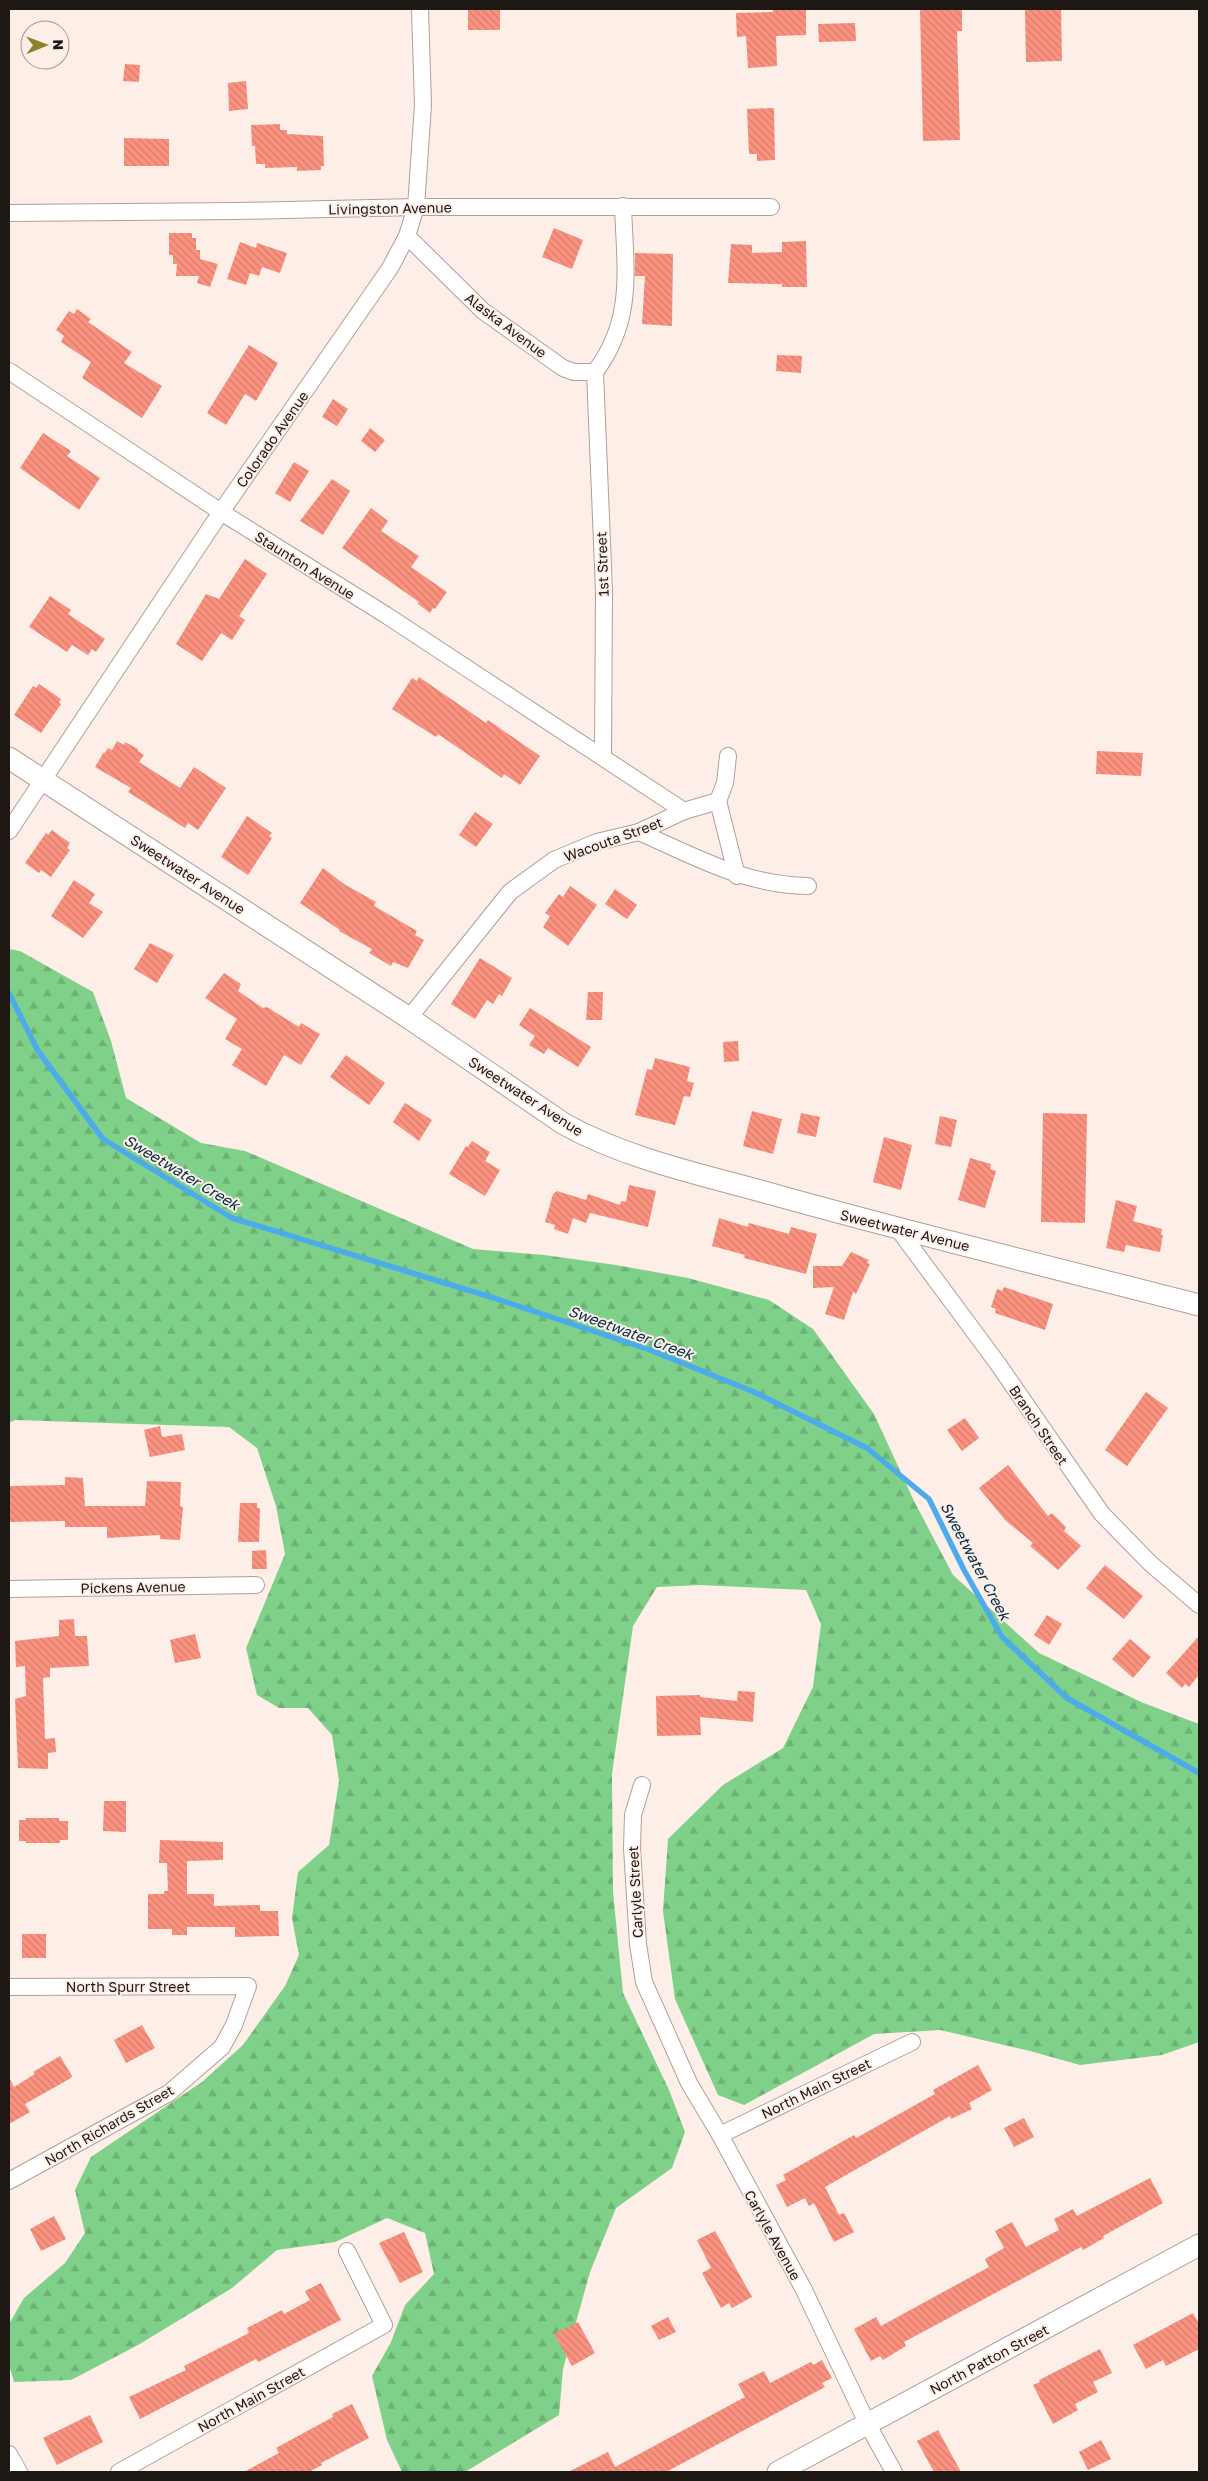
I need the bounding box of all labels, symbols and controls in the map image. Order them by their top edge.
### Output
north arrow [20,20,70,70]
text: N [50,39,67,50]
street label: Livingston Avenue [328,198,452,218]
street label: Alaska Avenue [462,289,550,361]
street label: Colorado Avenue [232,388,312,490]
street label: Staunton Avenue [252,527,358,603]
street label: 1st Street [592,531,612,597]
street label: Wacouta Street [561,813,665,865]
street label: Sweetwater Avenue [128,831,248,917]
street label: Sweetwater Avenue [466,1053,586,1139]
water label: Sweetwater Creek [121,1130,244,1214]
street label: Sweetwater Avenue [838,1206,972,1254]
water label: Sweetwater Creek [566,1301,697,1363]
street label: Branch Street [1006,1382,1072,1468]
water label: Sweetwater Creek [937,1499,1015,1625]
street label: Pickens Avenue [80,1578,186,1596]
street label: Carlyle Street [624,1845,646,1939]
street label: North Spurr Street [66,1978,190,1995]
street label: North Main Street [758,2054,874,2122]
street label: North Richards Street [41,2081,177,2169]
street label: Carlyle Avenue [741,2187,805,2283]
street label: North Patton Street [927,2320,1051,2398]
street label: North Main Street [195,2363,307,2435]

